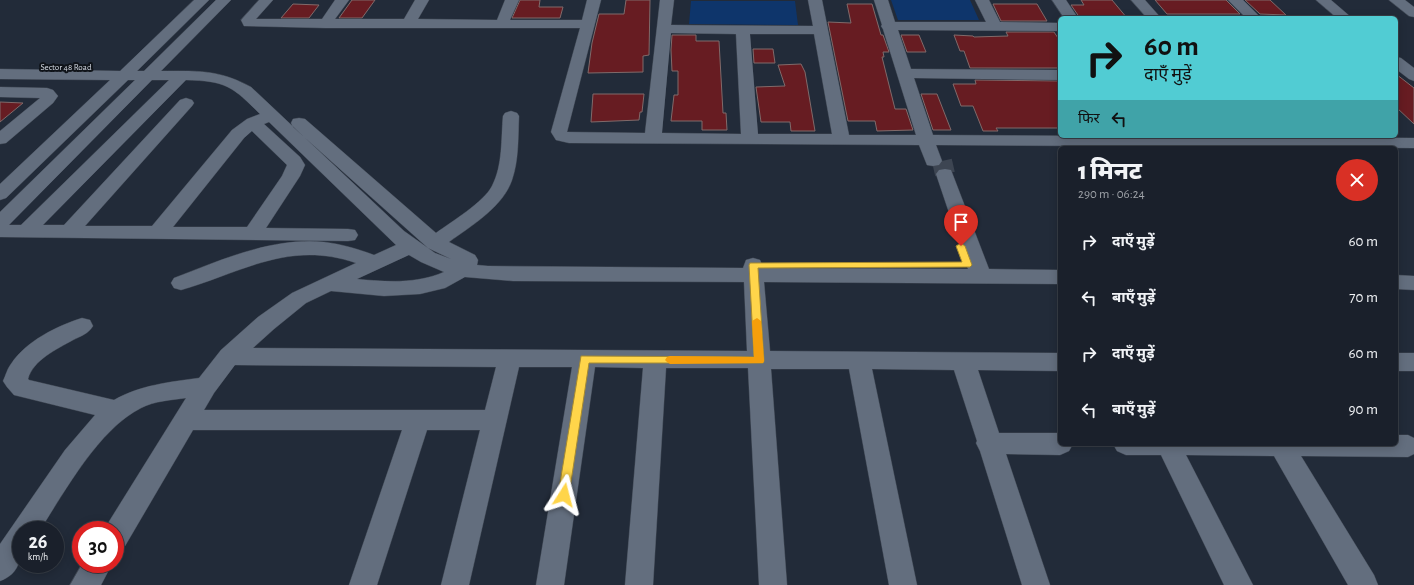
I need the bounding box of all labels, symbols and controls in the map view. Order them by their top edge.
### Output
icon: right [1078,32,1130,84]
text: 60 m [1144,33,1199,61]
street label: Sector 48 Road [40,63,92,72]
text: दाएँ मुड़ें [1144,66,1192,84]
icon: left [1108,108,1130,130]
text: फिर [1078,111,1100,126]
button: close [1336,159,1378,201]
text: 1 मिनट [1078,160,1142,184]
text: 290 m · 06:24 [1078,188,1145,201]
pin [944,205,978,246]
icon: arrive [950,211,972,233]
icon: right [1078,231,1100,253]
text: दाएँ मुड़ें [1112,234,1155,249]
text: 60 m [1349,234,1378,249]
icon: left [1078,287,1100,309]
text: बाएँ मुड़ें [1112,290,1155,305]
text: 70 m [1349,290,1378,305]
icon: right [1078,343,1100,365]
text: दाएँ मुड़ें [1112,346,1155,361]
text: 60 m [1349,346,1378,361]
icon: left [1078,399,1100,421]
text: बाएँ मुड़ें [1112,402,1155,417]
text: 90 m [1349,402,1378,417]
position arrow [543,474,585,516]
speed limit sign: 30 [72,521,124,573]
text: 26 [28,532,48,552]
text: km/h [28,552,48,562]

